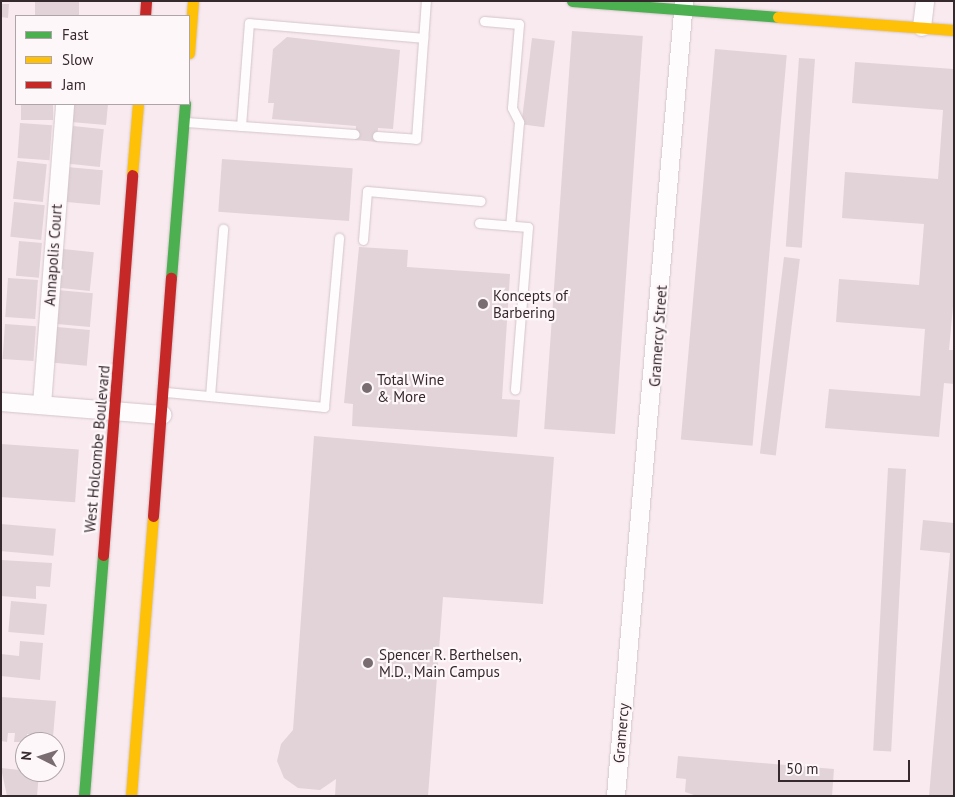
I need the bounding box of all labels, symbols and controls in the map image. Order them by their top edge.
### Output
legend [15,15,190,105]
text: Fast [62,25,89,44]
text: Slow [62,50,93,69]
text: Jam [62,75,86,94]
street label: Annapolis Court [40,203,66,307]
street label: Gramercy Street [645,284,671,388]
place label: Koncepts of Barbering [493,286,568,321]
marker: Koncepts of Barbering [477,298,489,310]
street label: West Holcombe Boulevard [81,364,113,534]
place label: Total Wine & More [377,370,445,405]
marker: Total Wine & More [361,382,373,394]
place label: Spencer R. Berthelsen, M.D., Main Campus [379,645,523,680]
marker: Spencer R. Berthelsen, M.D., Main Campus [361,656,375,670]
street label: Gramercy [609,702,633,764]
north arrow [15,732,65,782]
text: N [17,750,35,761]
scale bar [780,750,912,782]
text: 50 m [786,759,819,778]

